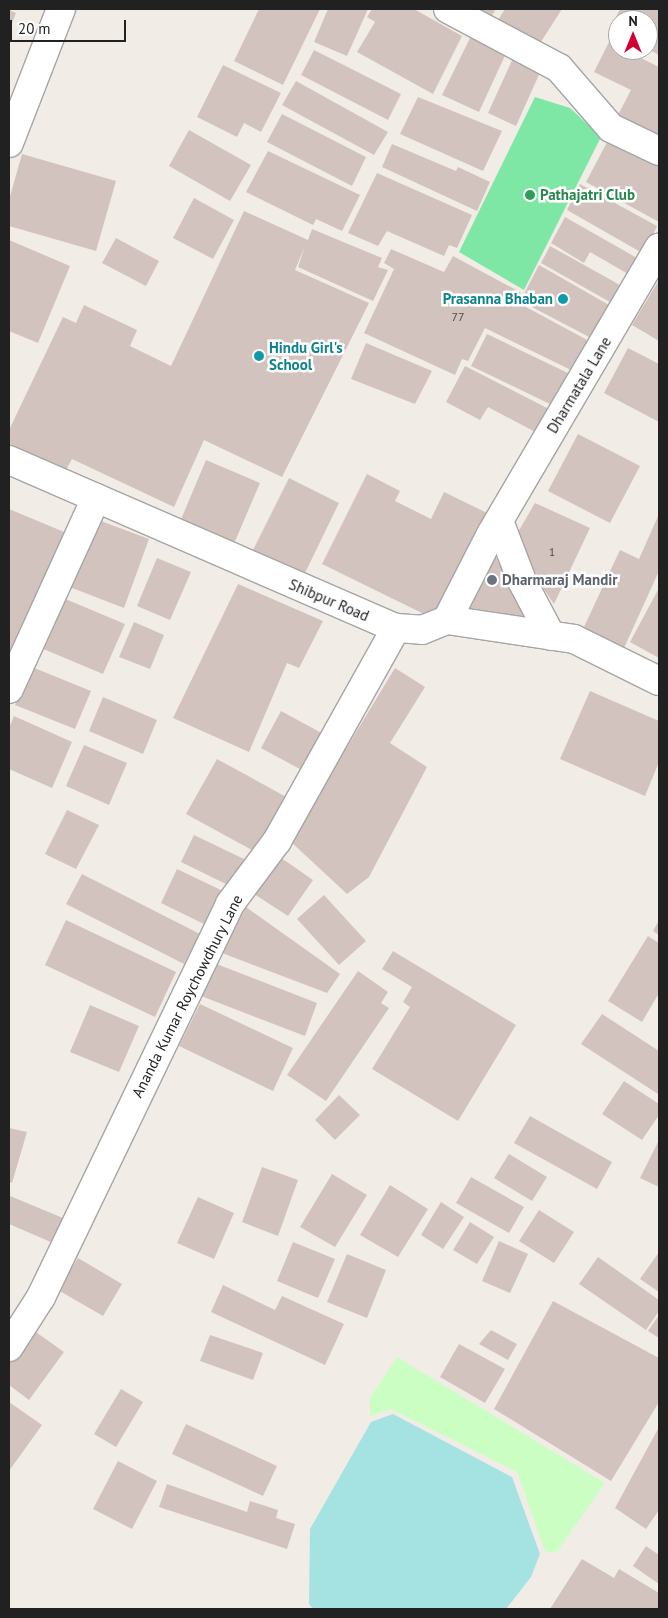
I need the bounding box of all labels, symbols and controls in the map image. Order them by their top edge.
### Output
scale bar [12,10,129,42]
north arrow [608,10,658,60]
text: N [628,12,638,30]
text: 20 m [18,19,51,38]
place label: Pathajatri Club [540,186,635,204]
marker: Pathajatri Club [524,189,536,201]
place label: Prasanna Bhaban [443,290,553,308]
marker: Prasanna Bhaban [557,293,569,305]
house number: 77 [451,310,465,324]
street label: Dharmatala Lane [543,334,615,436]
place label: Hindu Girl's School [269,338,343,373]
marker: Hindu Girl's School [253,350,265,362]
house number: 1 [549,545,555,559]
place label: Dharmaraj Mandir [502,571,618,589]
marker: Dharmaraj Mandir [486,574,498,586]
street label: Shibpur Road [286,575,372,625]
street label: Ananda Kumar Roychowdhury Lane [128,891,246,1101]

